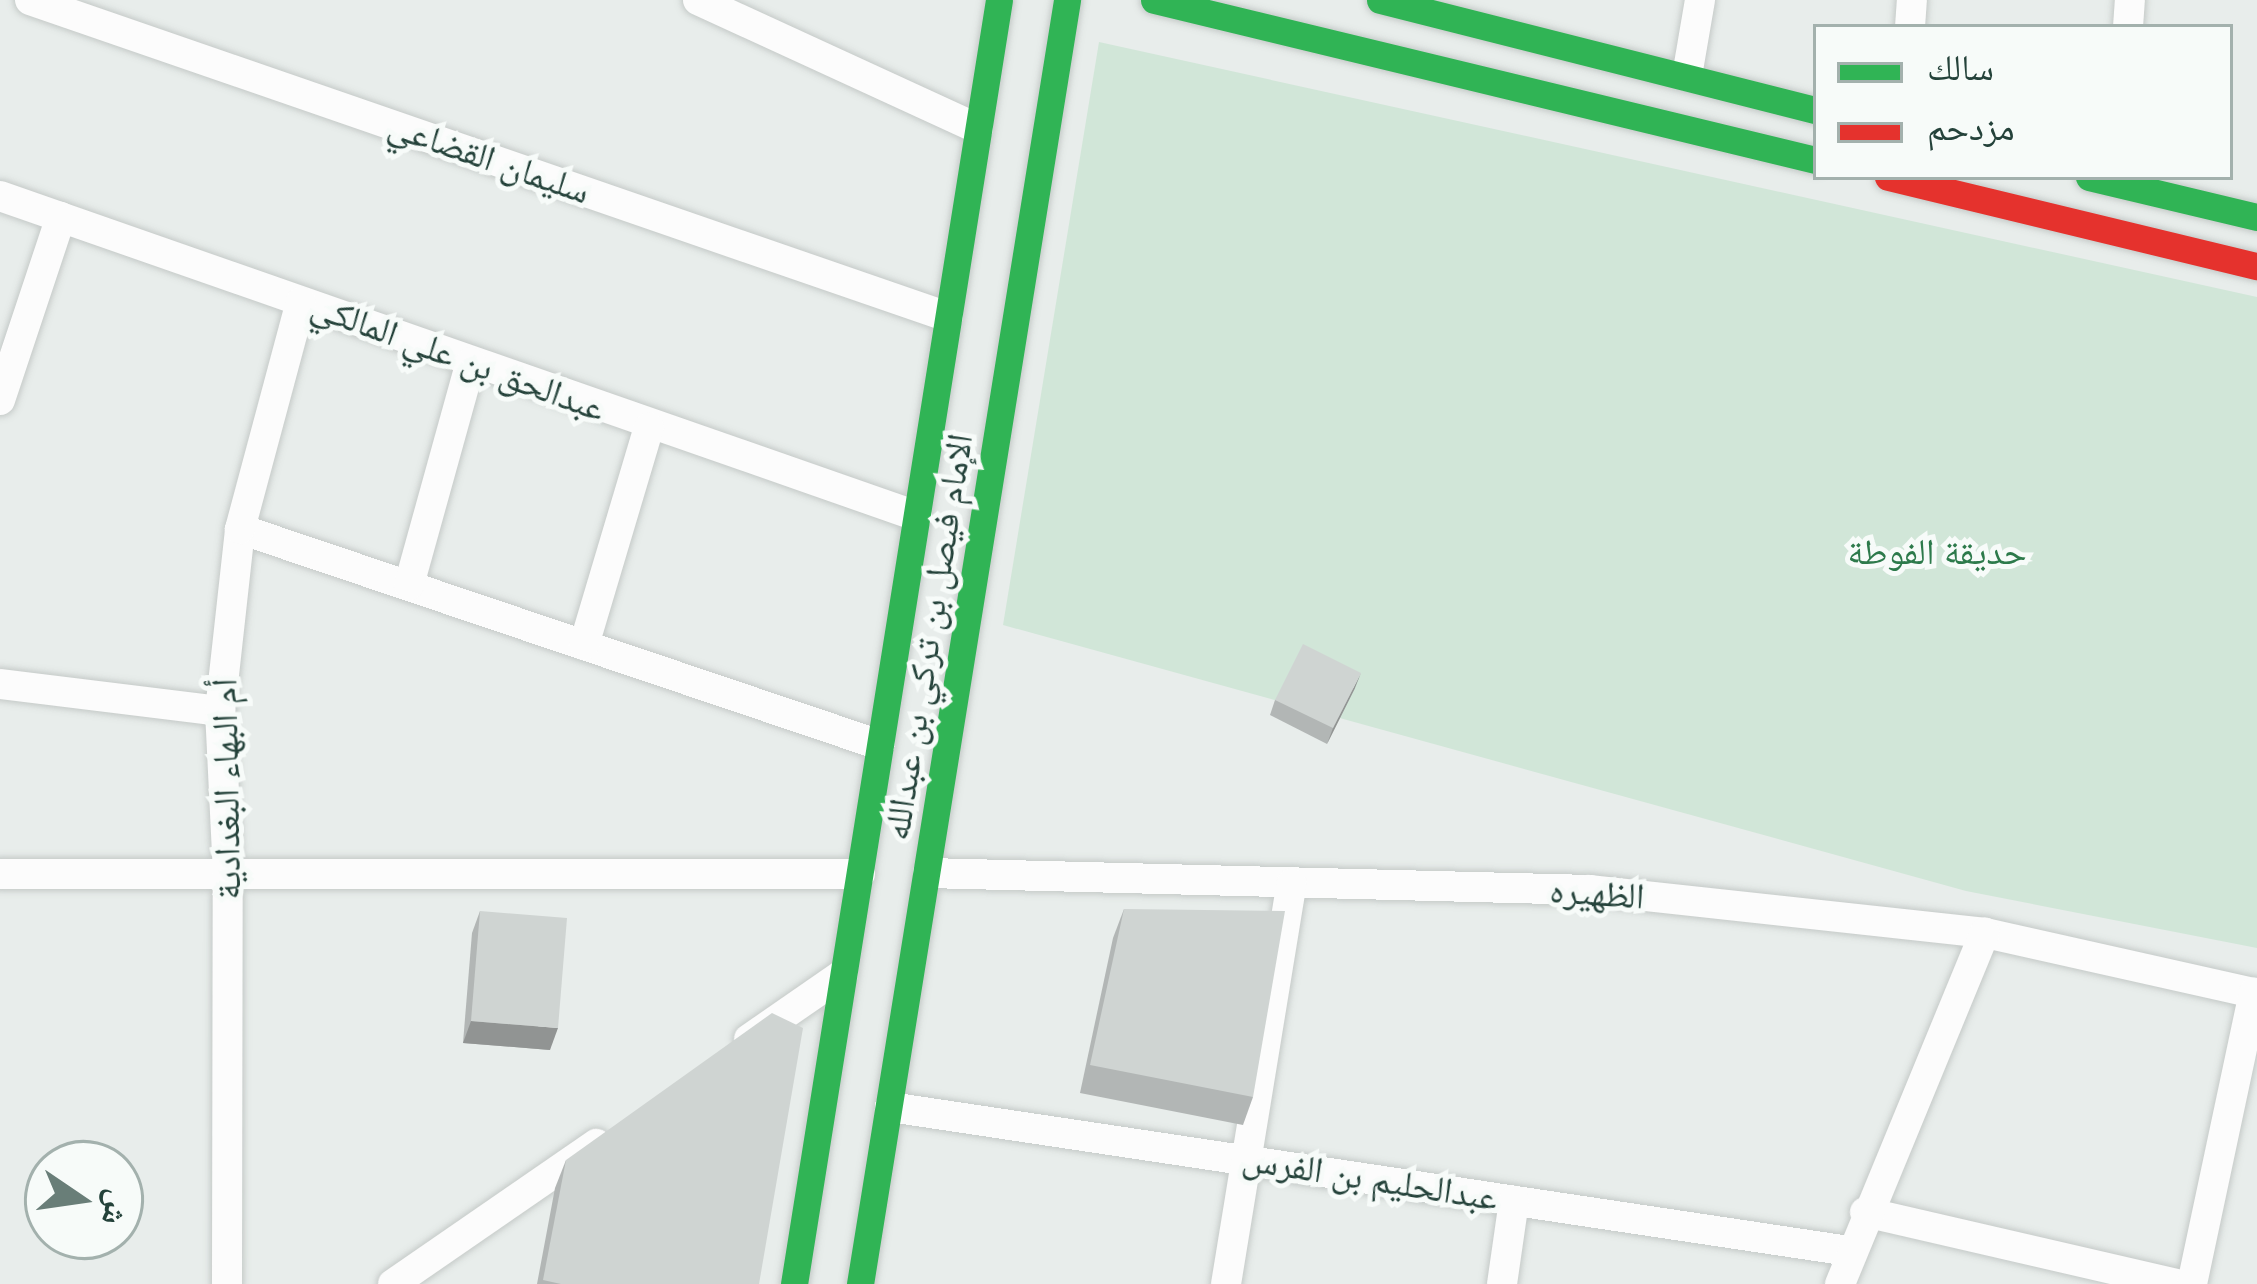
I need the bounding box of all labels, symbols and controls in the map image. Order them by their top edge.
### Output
legend [1813,24,2233,180]
text: سالك [1927,46,1994,90]
street label: سليمان القضاعي [383,104,595,214]
text: مزدحم [1927,106,2015,150]
street label: عبدالحق بن علي المالكي [305,285,611,431]
street label: الإمام فيصل بن تركي بن عبدالله [876,431,982,843]
park label: حديقة الفوطة [1847,531,2027,575]
street label: أم البهاء البغدادية [203,678,251,900]
street label: الظهيره [1548,869,1646,919]
street label: عبدالحليم بن الفرس [1239,1137,1501,1221]
north arrow [24,1140,144,1260]
text: ش [93,1186,140,1229]

